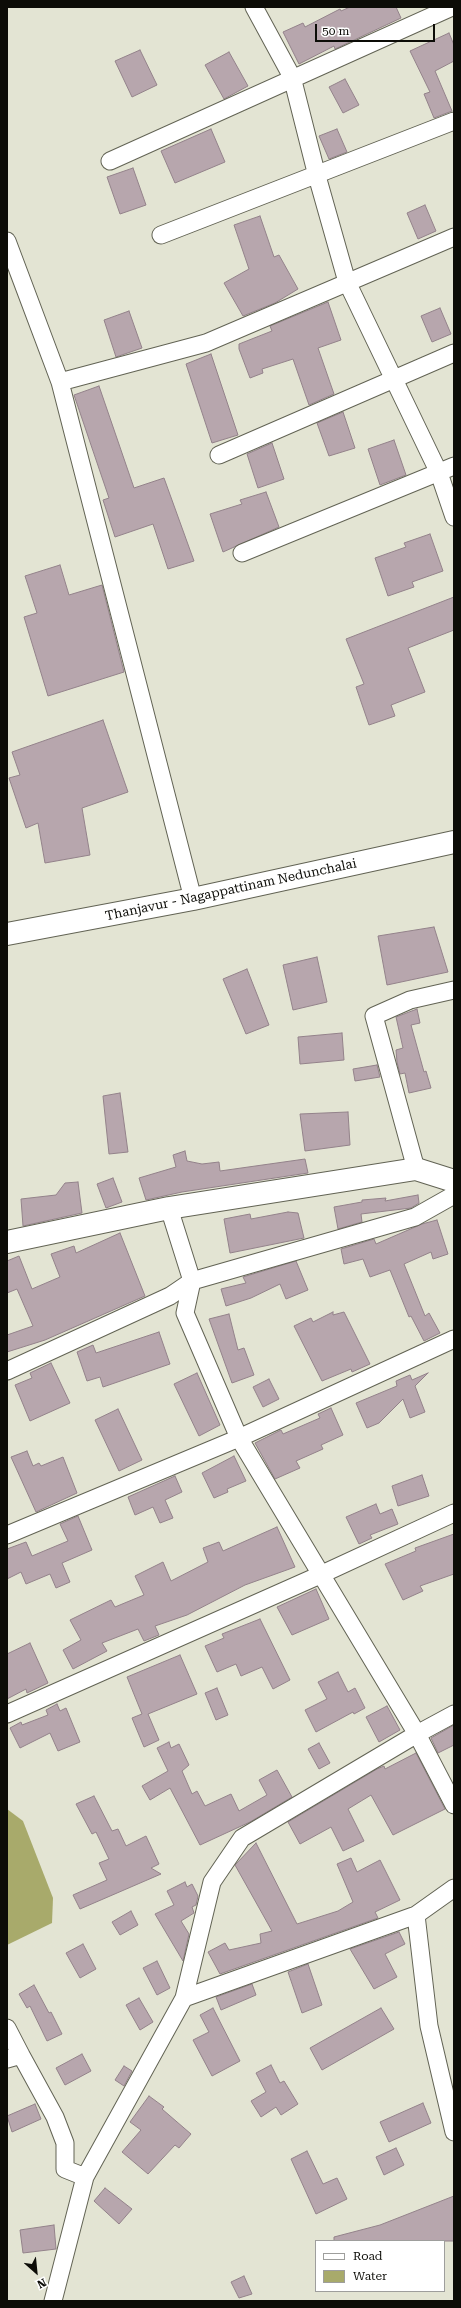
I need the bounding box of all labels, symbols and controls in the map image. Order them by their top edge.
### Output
scale bar [317,16,437,42]
text: 50 m [322,24,349,38]
street label: Thanjavur - Nagappattinam Nedunchalai [104,856,358,924]
legend [315,2240,445,2292]
text: Road [353,2249,382,2263]
north arrow [16,2252,56,2292]
text: Water [353,2269,387,2283]
text: N [35,2275,48,2291]

